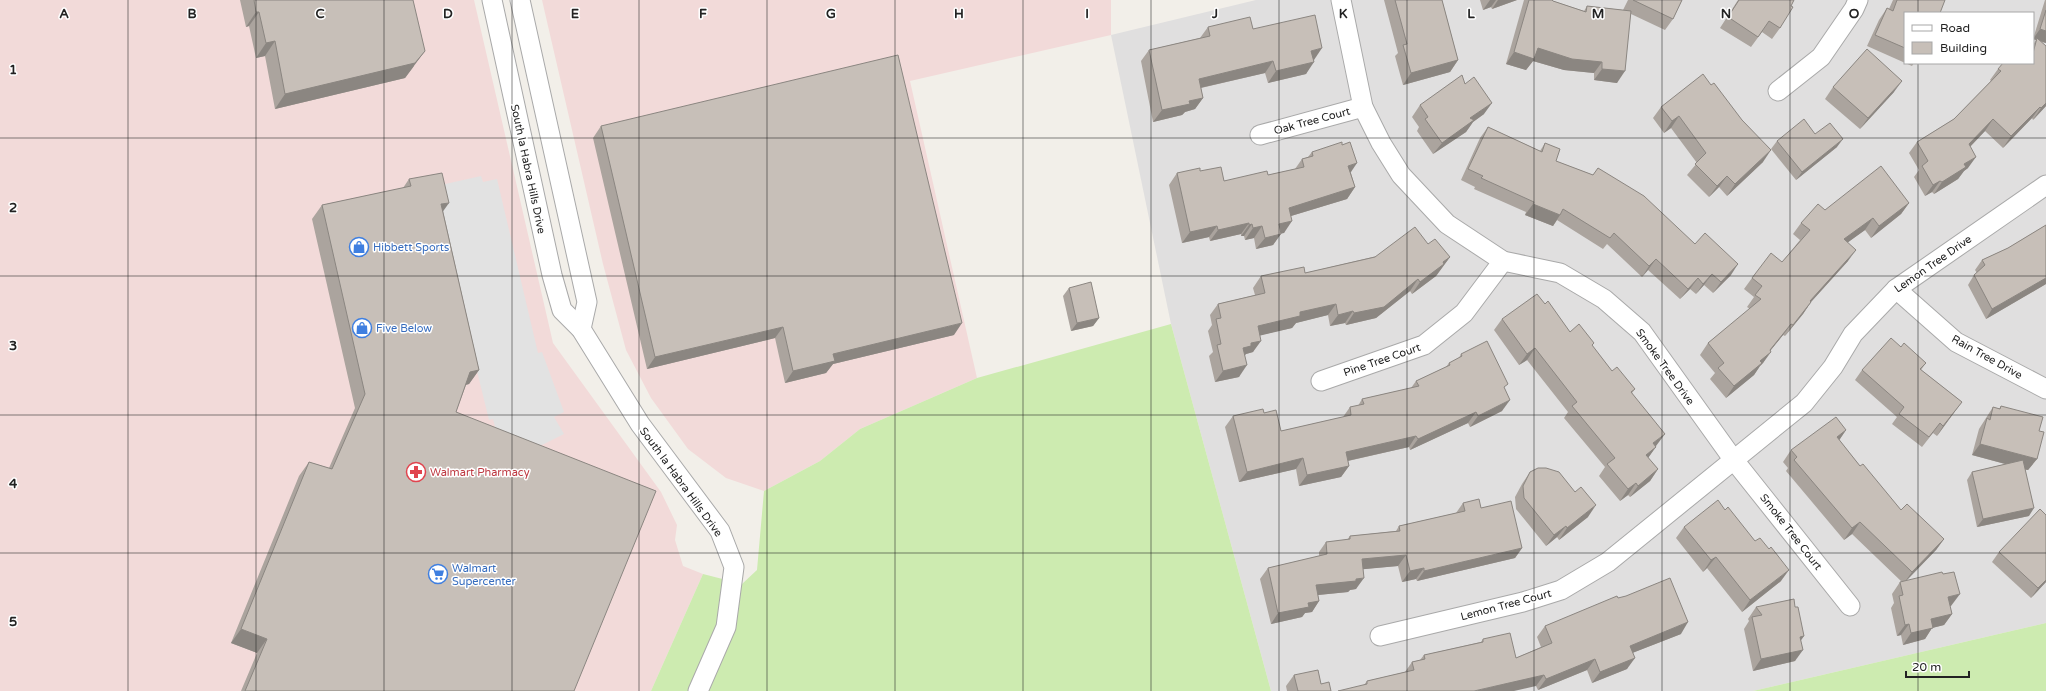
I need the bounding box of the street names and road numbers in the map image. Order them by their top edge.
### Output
street label: South la Habra Hills Drive [508,103,548,235]
street label: Oak Tree Court [1272,105,1352,137]
street label: Lemon Tree Drive [1892,232,1974,296]
street label: Smoke Tree Drive [1633,326,1697,408]
street label: Rain Tree Drive [1949,332,2025,382]
street label: Pine Tree Court [1342,341,1422,379]
street label: South la Habra Hills Drive [637,425,725,539]
street label: Smoke Tree Court [1757,491,1825,573]
street label: Lemon Tree Court [1459,587,1553,623]

